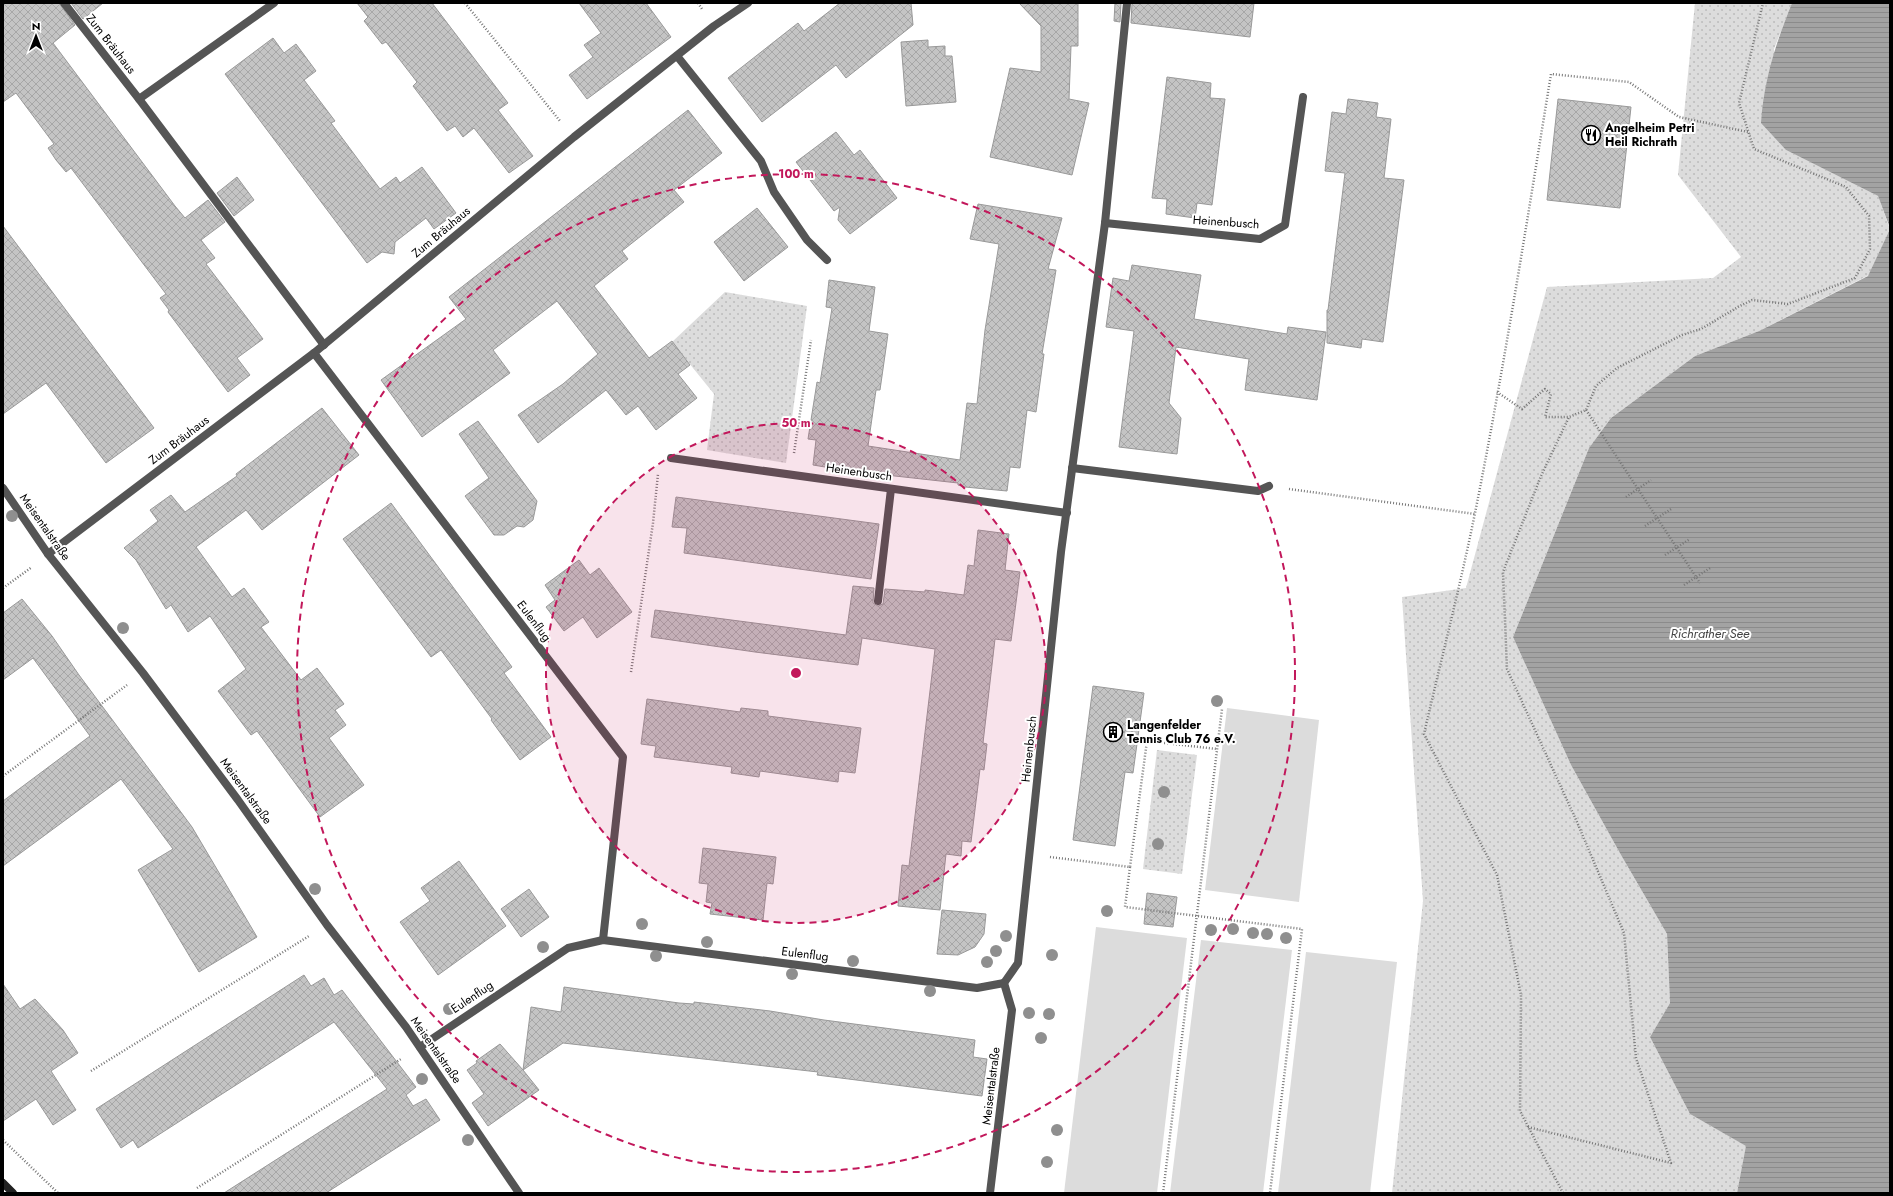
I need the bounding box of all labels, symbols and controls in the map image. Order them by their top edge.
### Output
street label: Zum Bräuhaus [82,10,140,78]
north arrow [16,16,56,56]
text: N [32,18,40,34]
place label: Angelheim Petri Heil Richrath [1604,119,1695,151]
restaurant icon: Angelheim Petri Heil Richrath [1580,124,1602,146]
text: 100 m [778,165,814,183]
street label: Zum Bräuhaus [408,202,474,262]
street label: Heinenbusch [1192,211,1260,233]
street label: Zum Bräuhaus [145,411,213,469]
text: 50 m [781,414,811,432]
street label: Heinenbusch [825,458,893,486]
street label: Meisentalstraße [15,490,75,564]
street label: Eulenflug [513,597,555,645]
water label: Richrather See [1671,624,1750,643]
centre of rings [789,666,803,680]
street label: Heinenbusch [1017,715,1041,783]
place label: Langenfelder Tennis Club 76 e.V. [1127,716,1236,748]
building icon: Langenfelder Tennis Club 76 e.V. [1102,721,1124,743]
street label: Meisentalstraße [216,754,276,828]
street label: Eulenflug [780,942,830,966]
street label: Eulenflug [447,976,497,1018]
street label: Meisentalstraße [406,1013,466,1087]
street label: Meisentalstraße [977,1046,1005,1126]

